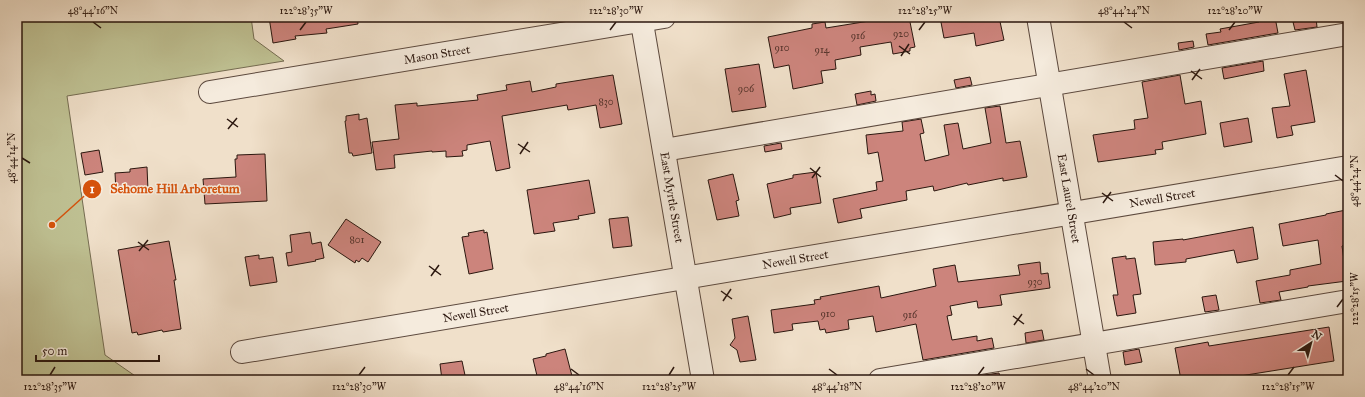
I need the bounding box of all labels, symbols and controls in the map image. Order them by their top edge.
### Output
text: 48°44'16"N [68,5,119,17]
text: 122°28'35"W [280,5,333,17]
text: 122°28'30"W [589,5,644,17]
text: 122°28'25"W [898,5,952,17]
text: 48°44'24"N [1098,5,1150,17]
text: 122°28'20"W [1207,5,1263,17]
house number: 920 [893,28,909,40]
house number: 916 [851,30,866,42]
street label: Mason Street [403,42,472,67]
house number: 910 [774,42,790,54]
house number: 914 [815,44,830,56]
house number: 906 [738,83,755,95]
house number: 830 [598,96,614,108]
text: 48°44'14"N [6,132,18,183]
street label: East Myrtle Street [657,151,687,245]
street label: East Laurel Street [1054,153,1084,245]
text: 48°44'24"N [1349,155,1361,207]
callout: Sehome Hill Arboretum [82,176,247,201]
text: Sehome Hill Arboretum [110,181,240,197]
text: 1 [90,182,95,196]
street label: Newell Street [1128,186,1197,210]
house number: 801 [350,234,365,246]
street label: Newell Street [761,247,830,272]
text: 122°28'15"W [1349,272,1361,325]
house number: 930 [1027,276,1043,288]
street label: Newell Street [442,300,511,325]
house number: 910 [820,308,836,320]
house number: 916 [903,309,918,321]
north arrow [1291,323,1331,363]
text: N [1309,327,1325,344]
scale bar [36,337,159,363]
text: 50 m [42,344,67,358]
text: 122°28'35"W [24,381,77,393]
text: 122°28'30"W [332,381,387,393]
text: 48°44'16"N [554,381,605,393]
text: 122°28'25"W [642,381,696,393]
text: 48°44'18"N [812,381,863,393]
text: 122°28'20"W [950,381,1006,393]
text: 48°44'20"N [1068,381,1121,393]
text: 122°28'15"W [1262,381,1315,393]

